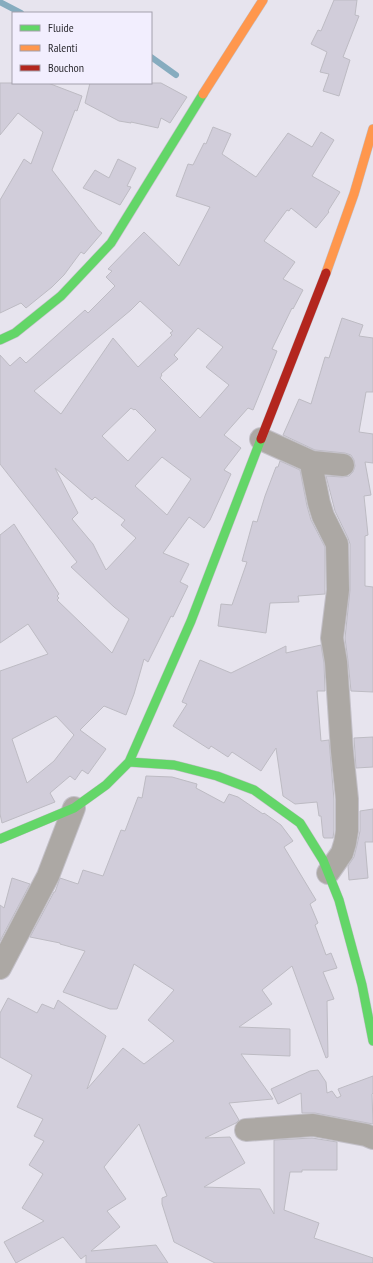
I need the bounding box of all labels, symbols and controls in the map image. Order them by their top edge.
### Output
legend [12,12,152,84]
text: Fluide [48,20,74,35]
text: Ralenti [48,40,77,55]
text: Bouchon [48,60,84,75]

